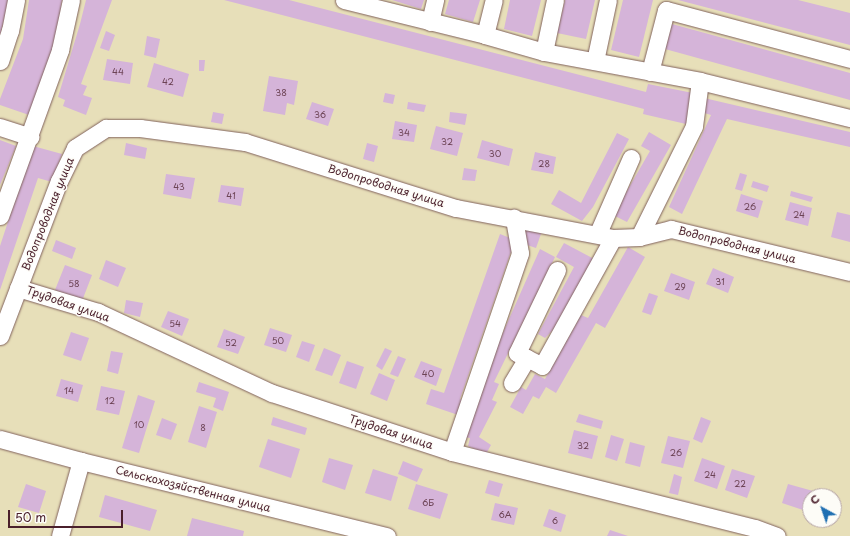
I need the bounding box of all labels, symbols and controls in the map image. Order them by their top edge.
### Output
house number: 44 [112,66,124,76]
house number: 42 [162,76,174,86]
house number: 38 [275,87,287,97]
house number: 36 [314,109,326,119]
house number: 34 [398,127,410,137]
house number: 32 [441,136,453,146]
house number: 30 [489,148,501,158]
street label: Водопроводная улица [19,155,77,273]
house number: 28 [538,158,550,168]
street label: Водопроводная улица [326,162,446,210]
house number: 43 [173,181,185,191]
house number: 41 [226,190,236,200]
house number: 26 [744,201,756,211]
house number: 24 [793,209,805,219]
street label: Водопроводная улица [676,224,798,266]
house number: 31 [715,276,725,286]
house number: 58 [68,278,80,288]
house number: 29 [674,281,686,291]
street label: Трудовая улица [24,283,112,325]
house number: 54 [169,318,181,328]
house number: 50 [272,335,284,345]
house number: 52 [225,337,237,347]
house number: 40 [422,368,434,378]
house number: 14 [64,385,74,395]
house number: 12 [105,395,115,405]
street label: Трудовая улица [347,412,435,452]
house number: 10 [134,419,144,429]
house number: 8 [200,422,206,432]
house number: 32 [577,440,589,450]
house number: 26 [670,447,682,457]
street label: Сельскохозяйственная улица [114,463,272,515]
house number: 24 [704,469,716,479]
house number: 22 [734,478,746,488]
north arrow [802,488,842,528]
text: С [806,490,823,508]
house number: 6Б [422,497,434,507]
scale bar [10,502,125,528]
text: 50 m [15,508,46,526]
house number: 6А [498,509,512,519]
house number: 6 [552,515,558,525]

